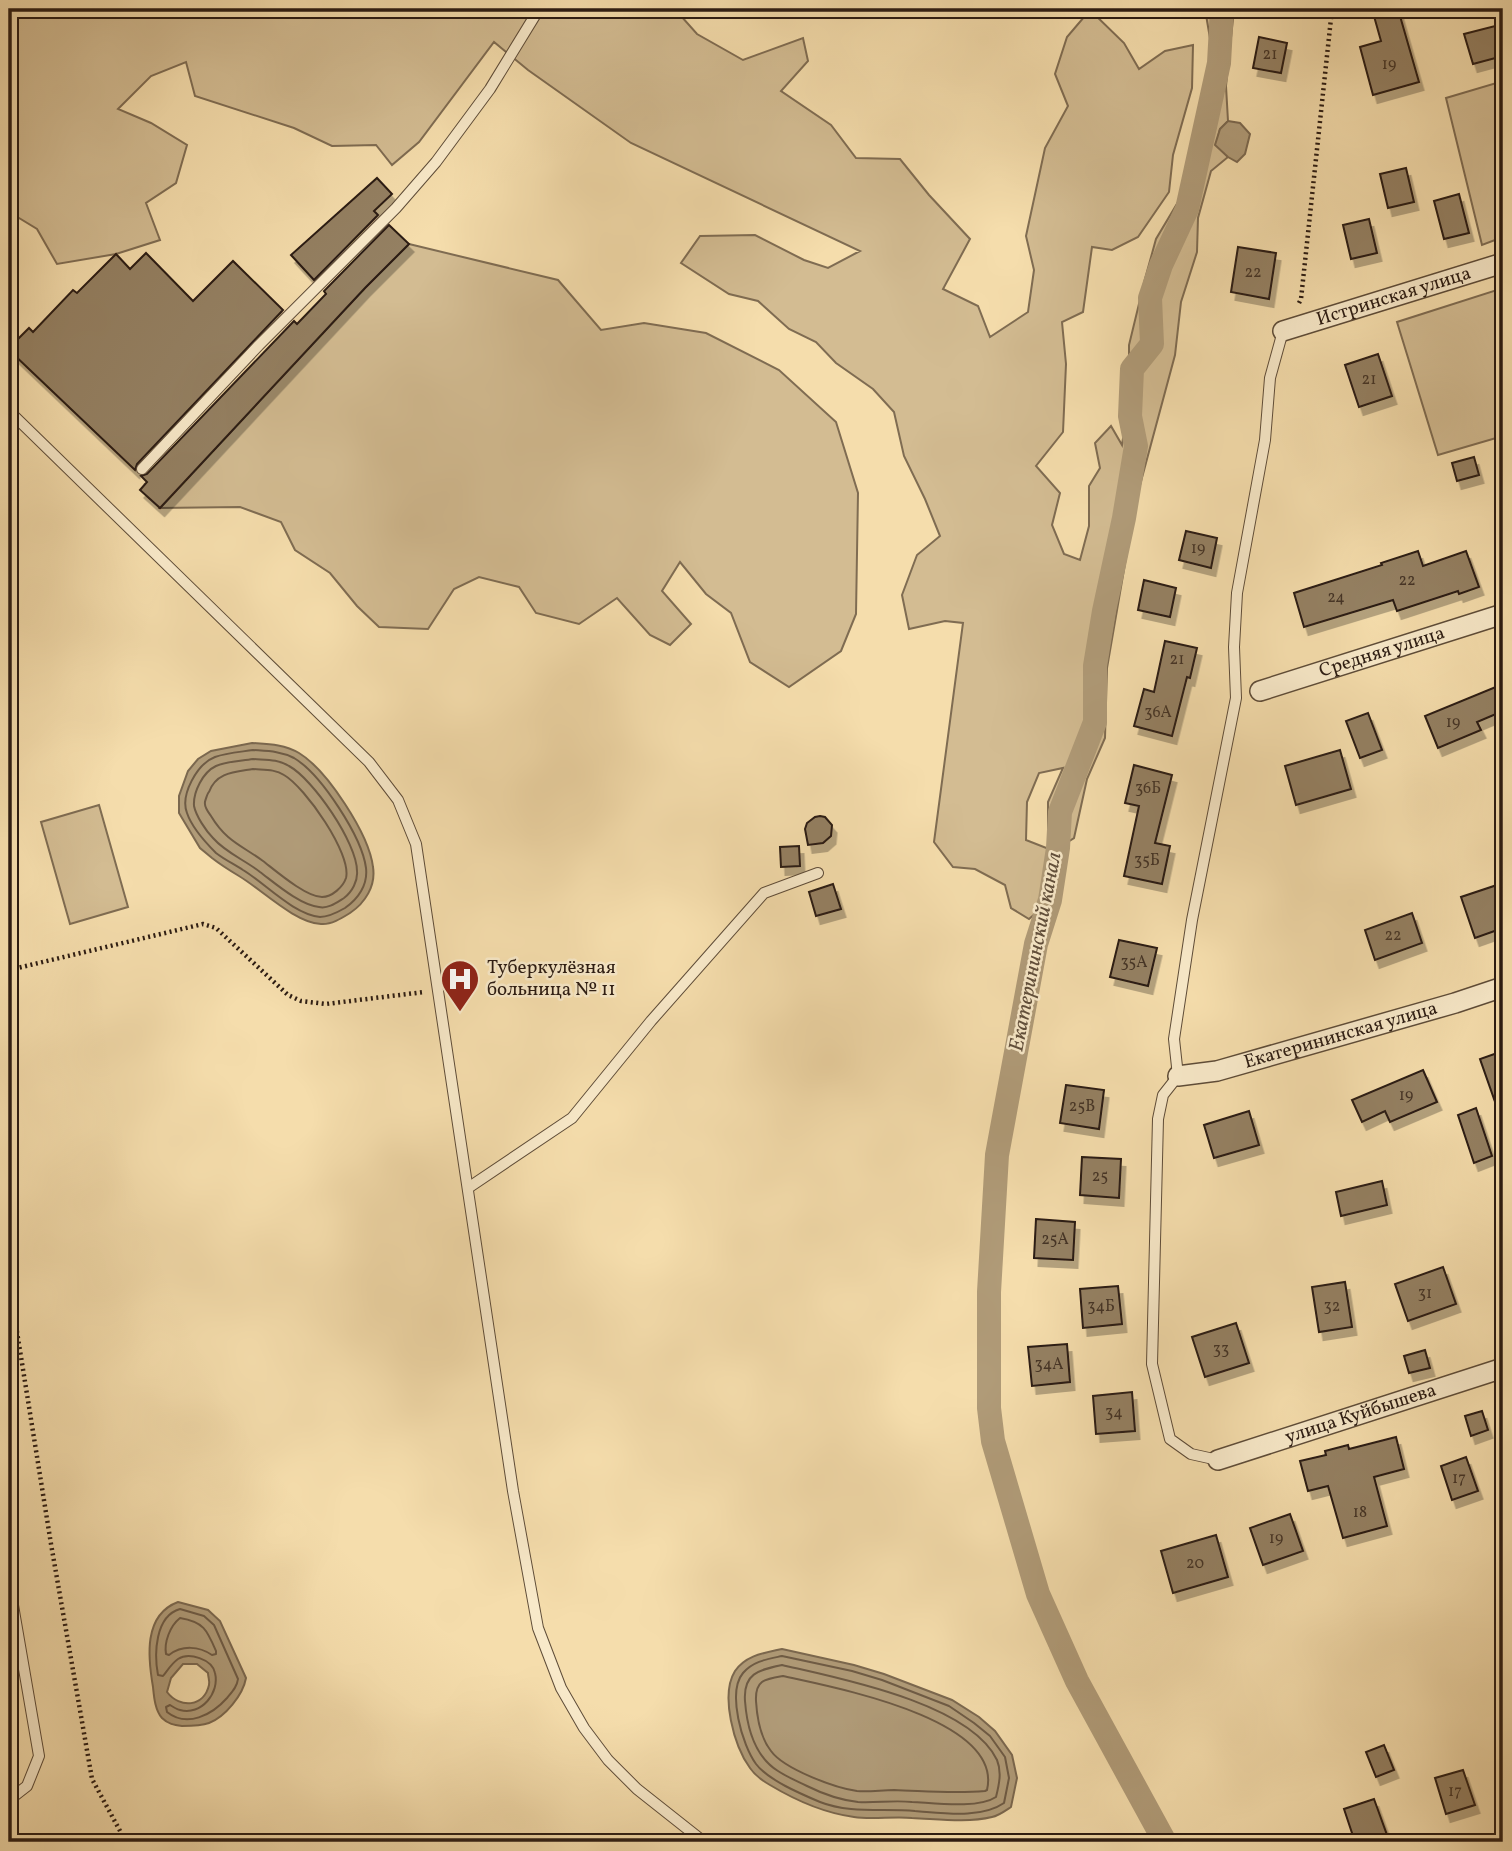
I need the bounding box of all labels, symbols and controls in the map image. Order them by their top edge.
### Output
house number: 21 [1263,44,1277,66]
house number: 19 [1382,54,1396,76]
street label: Истринская улица [1313,261,1474,333]
house number: 22 [1244,262,1262,284]
house number: 21 [1362,369,1376,391]
house number: 19 [1191,538,1205,560]
house number: 22 [1398,570,1416,592]
house number: 24 [1327,587,1345,609]
street label: Средняя улица [1316,620,1448,684]
house number: 21 [1170,649,1184,671]
house number: 36А [1144,702,1172,724]
house number: 19 [1446,712,1460,734]
house number: 36Б [1135,778,1161,800]
water label: Екатерининский канал [1002,850,1070,1054]
house number: 35Б [1134,850,1160,872]
house number: 22 [1384,925,1402,947]
house number: 35А [1120,952,1148,974]
place label: Туберкулёзная больница № 11 [487,955,616,1003]
hospital icon: Туберкулёзная больница № 11 [439,958,481,1013]
street label: Екатерининская улица [1241,996,1440,1076]
house number: 19 [1399,1085,1413,1107]
house number: 25В [1069,1096,1095,1118]
house number: 25 [1092,1166,1108,1188]
house number: 25А [1041,1229,1069,1251]
house number: 31 [1418,1283,1432,1305]
house number: 34Б [1087,1296,1115,1318]
house number: 32 [1324,1296,1340,1318]
house number: 33 [1213,1339,1229,1361]
house number: 34А [1034,1354,1064,1376]
street label: улица Куйбышева [1282,1377,1440,1450]
house number: 34 [1105,1402,1123,1424]
house number: 17 [1452,1468,1466,1490]
house number: 18 [1353,1502,1367,1524]
house number: 19 [1269,1528,1283,1550]
house number: 20 [1186,1553,1204,1575]
house number: 17 [1448,1781,1462,1803]

